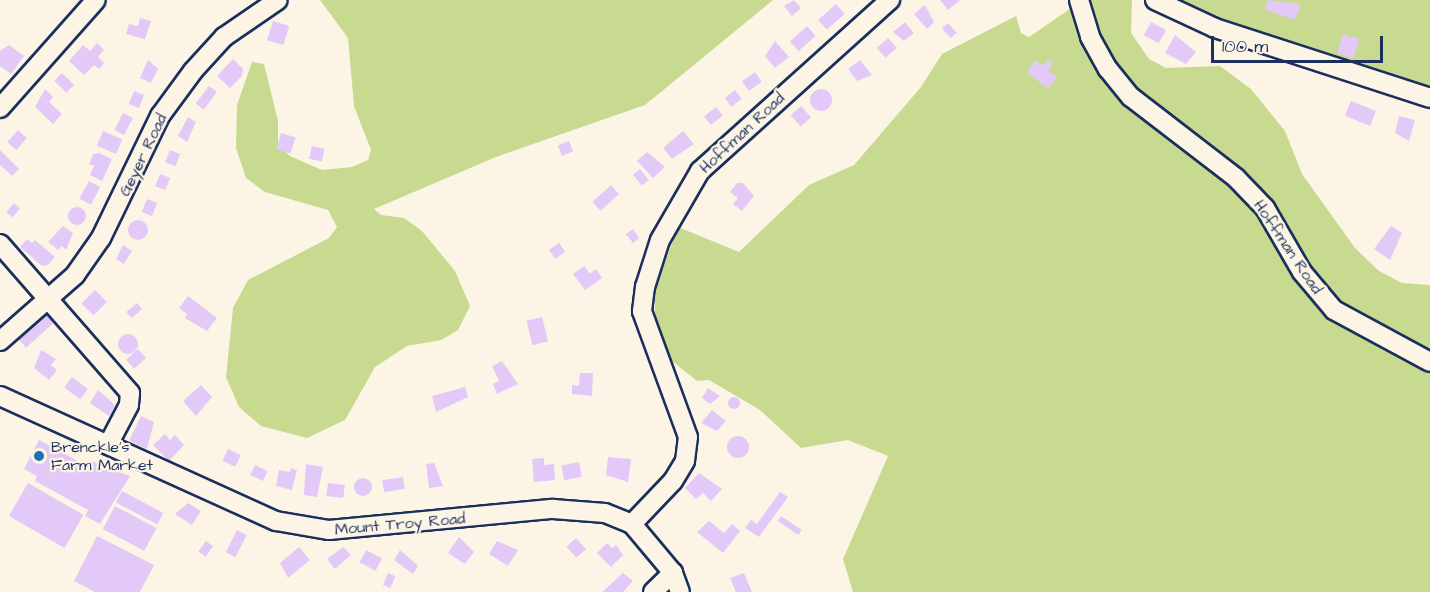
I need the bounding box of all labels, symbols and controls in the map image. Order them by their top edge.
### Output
scale bar [1214,24,1386,62]
text: 100 m [1222,34,1268,59]
street label: Hoffman Road [695,89,789,177]
street label: Geyer Road [115,111,171,199]
street label: Hoffman Road [1249,196,1327,298]
place label: Brenckle's Farm Market [51,437,153,475]
marker: Brenckle's Farm Market [32,449,46,463]
street label: Mount Troy Road [334,509,466,539]

